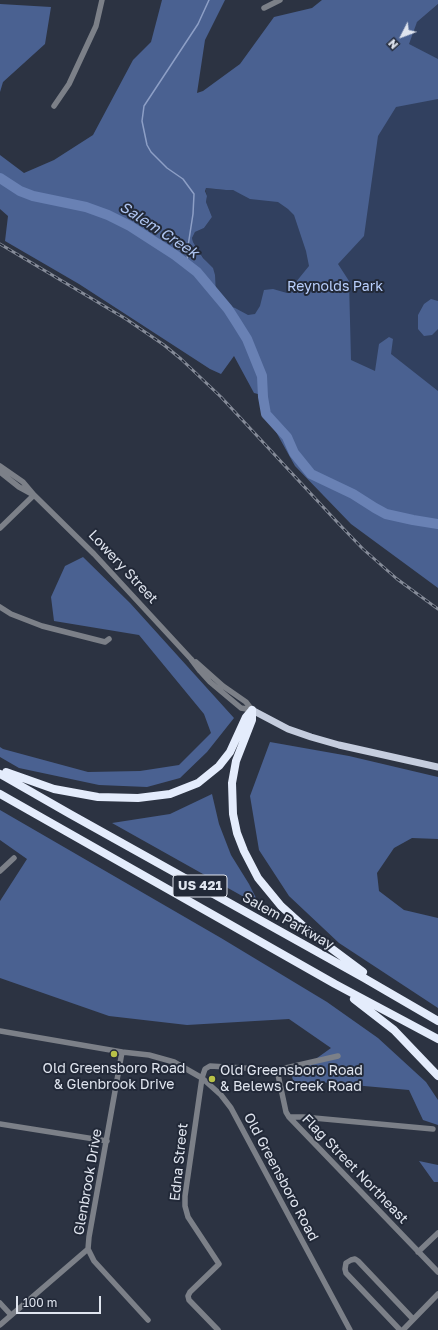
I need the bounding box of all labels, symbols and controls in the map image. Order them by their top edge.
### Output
north arrow [382,16,422,56]
text: N [385,37,400,52]
water label: Salem Creek [116,198,202,262]
park label: Reynolds Park [287,279,383,295]
street label: Lowery Street [85,527,161,607]
road number: US 421 [173,875,227,897]
street label: Salem Parkway [239,889,337,953]
marker: Old Greensboro Road & Glenbrook Drive [109,1049,119,1059]
place label: Old Greensboro Road & Glenbrook Drive [43,1061,185,1094]
place label: Old Greensboro Road & Belews Creek Road [220,1063,363,1096]
marker: Old Greensboro Road & Belews Creek Road [207,1074,217,1084]
street label: Old Greensboro Road [240,1110,322,1244]
street label: Flag Street Northeast [298,1111,412,1227]
street label: Edna Street [167,1122,191,1202]
street label: Glenbrook Drive [70,1127,106,1237]
scale bar [18,1288,103,1314]
text: 100 m [23,1295,57,1310]

